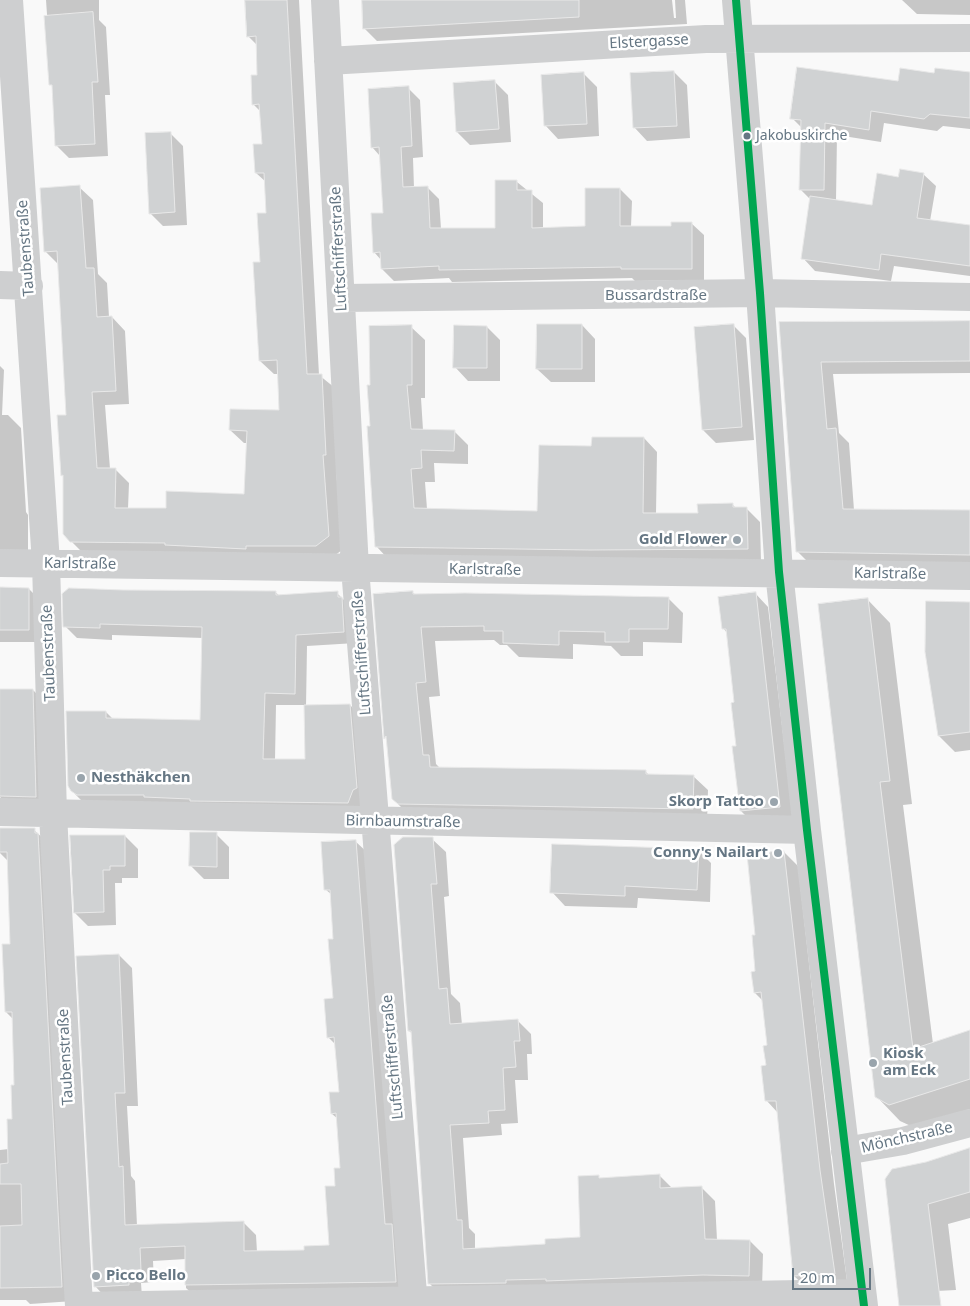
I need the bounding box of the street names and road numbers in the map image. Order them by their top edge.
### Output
street label: Elstergasse [609,31,689,53]
street label: Luftschifferstraße [327,186,351,312]
street label: Taubenstraße [14,199,38,297]
street label: Bussardstraße [605,287,707,305]
street label: Karlstraße [44,554,116,574]
street label: Karlstraße [449,560,521,580]
street label: Karlstraße [854,564,926,584]
street label: Luftschifferstraße [349,590,375,716]
street label: Taubenstraße [38,604,60,702]
street label: Birnbaumstraße [345,812,461,832]
street label: Luftschifferstraße [379,994,407,1120]
street label: Taubenstraße [54,1008,78,1106]
street label: Mönchstraße [860,1119,954,1157]

